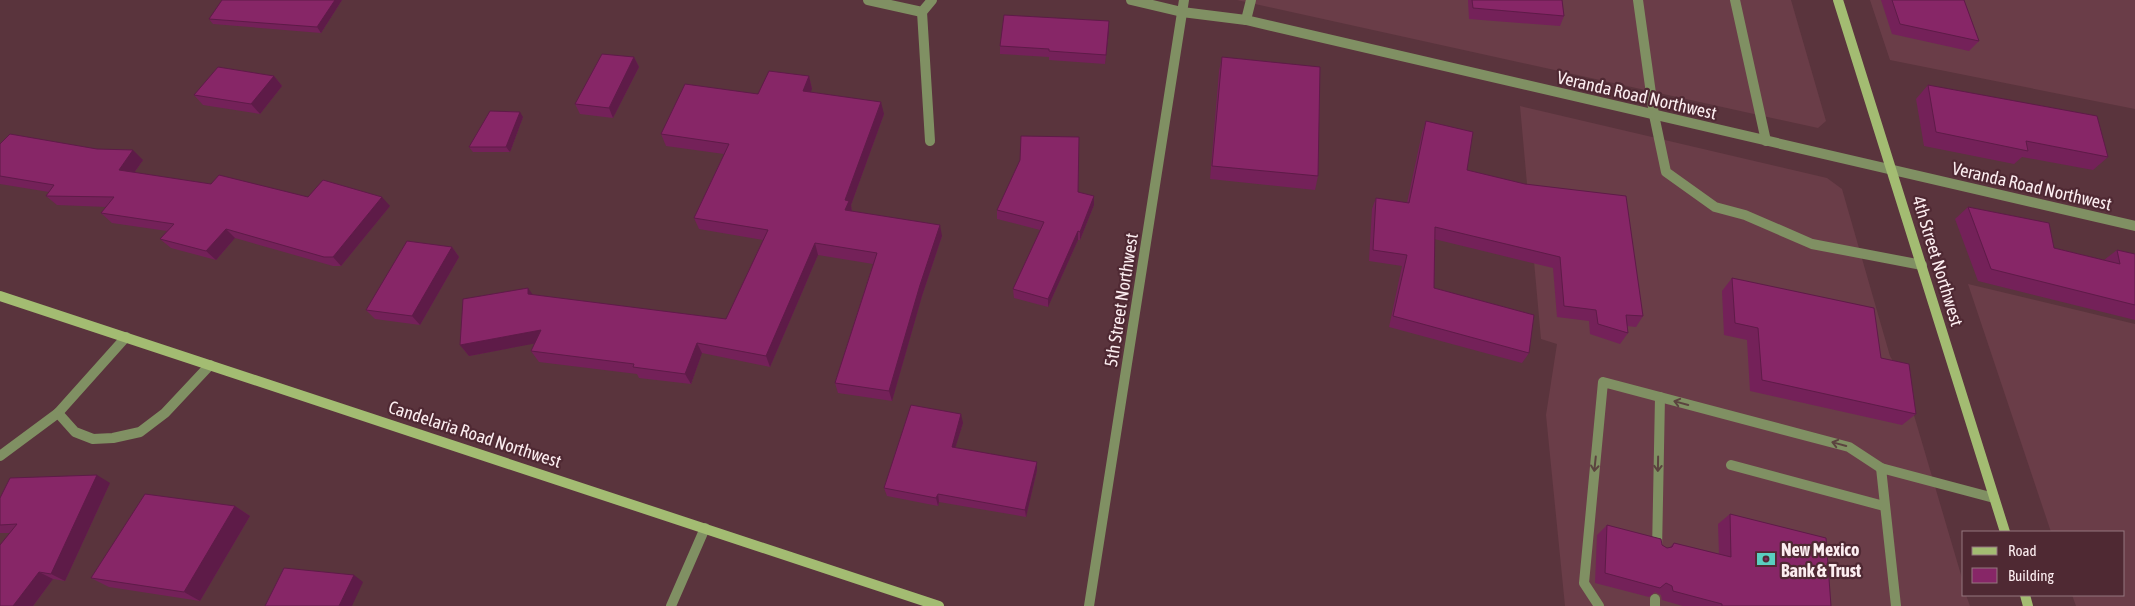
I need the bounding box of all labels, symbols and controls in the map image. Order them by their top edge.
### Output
street label: Veranda Road Northwest [1555,66,1719,124]
street label: Veranda Road Northwest [1950,157,2114,215]
street label: 4th Street Northwest [1908,193,1968,329]
street label: 5th Street Northwest [1100,232,1142,368]
street label: Candelaria Road Northwest [386,396,564,472]
one-way arrow [1674,398,1690,407]
one-way arrow [1831,439,1847,448]
one-way arrow [1590,455,1600,471]
one-way arrow [1654,455,1663,471]
legend [1962,531,2125,596]
place label: New Mexico Bank & Trust [1781,539,1862,581]
text: Road [2008,542,2037,559]
bank icon: New Mexico Bank & Trust [1755,548,1777,570]
text: Building [2008,567,2054,584]

